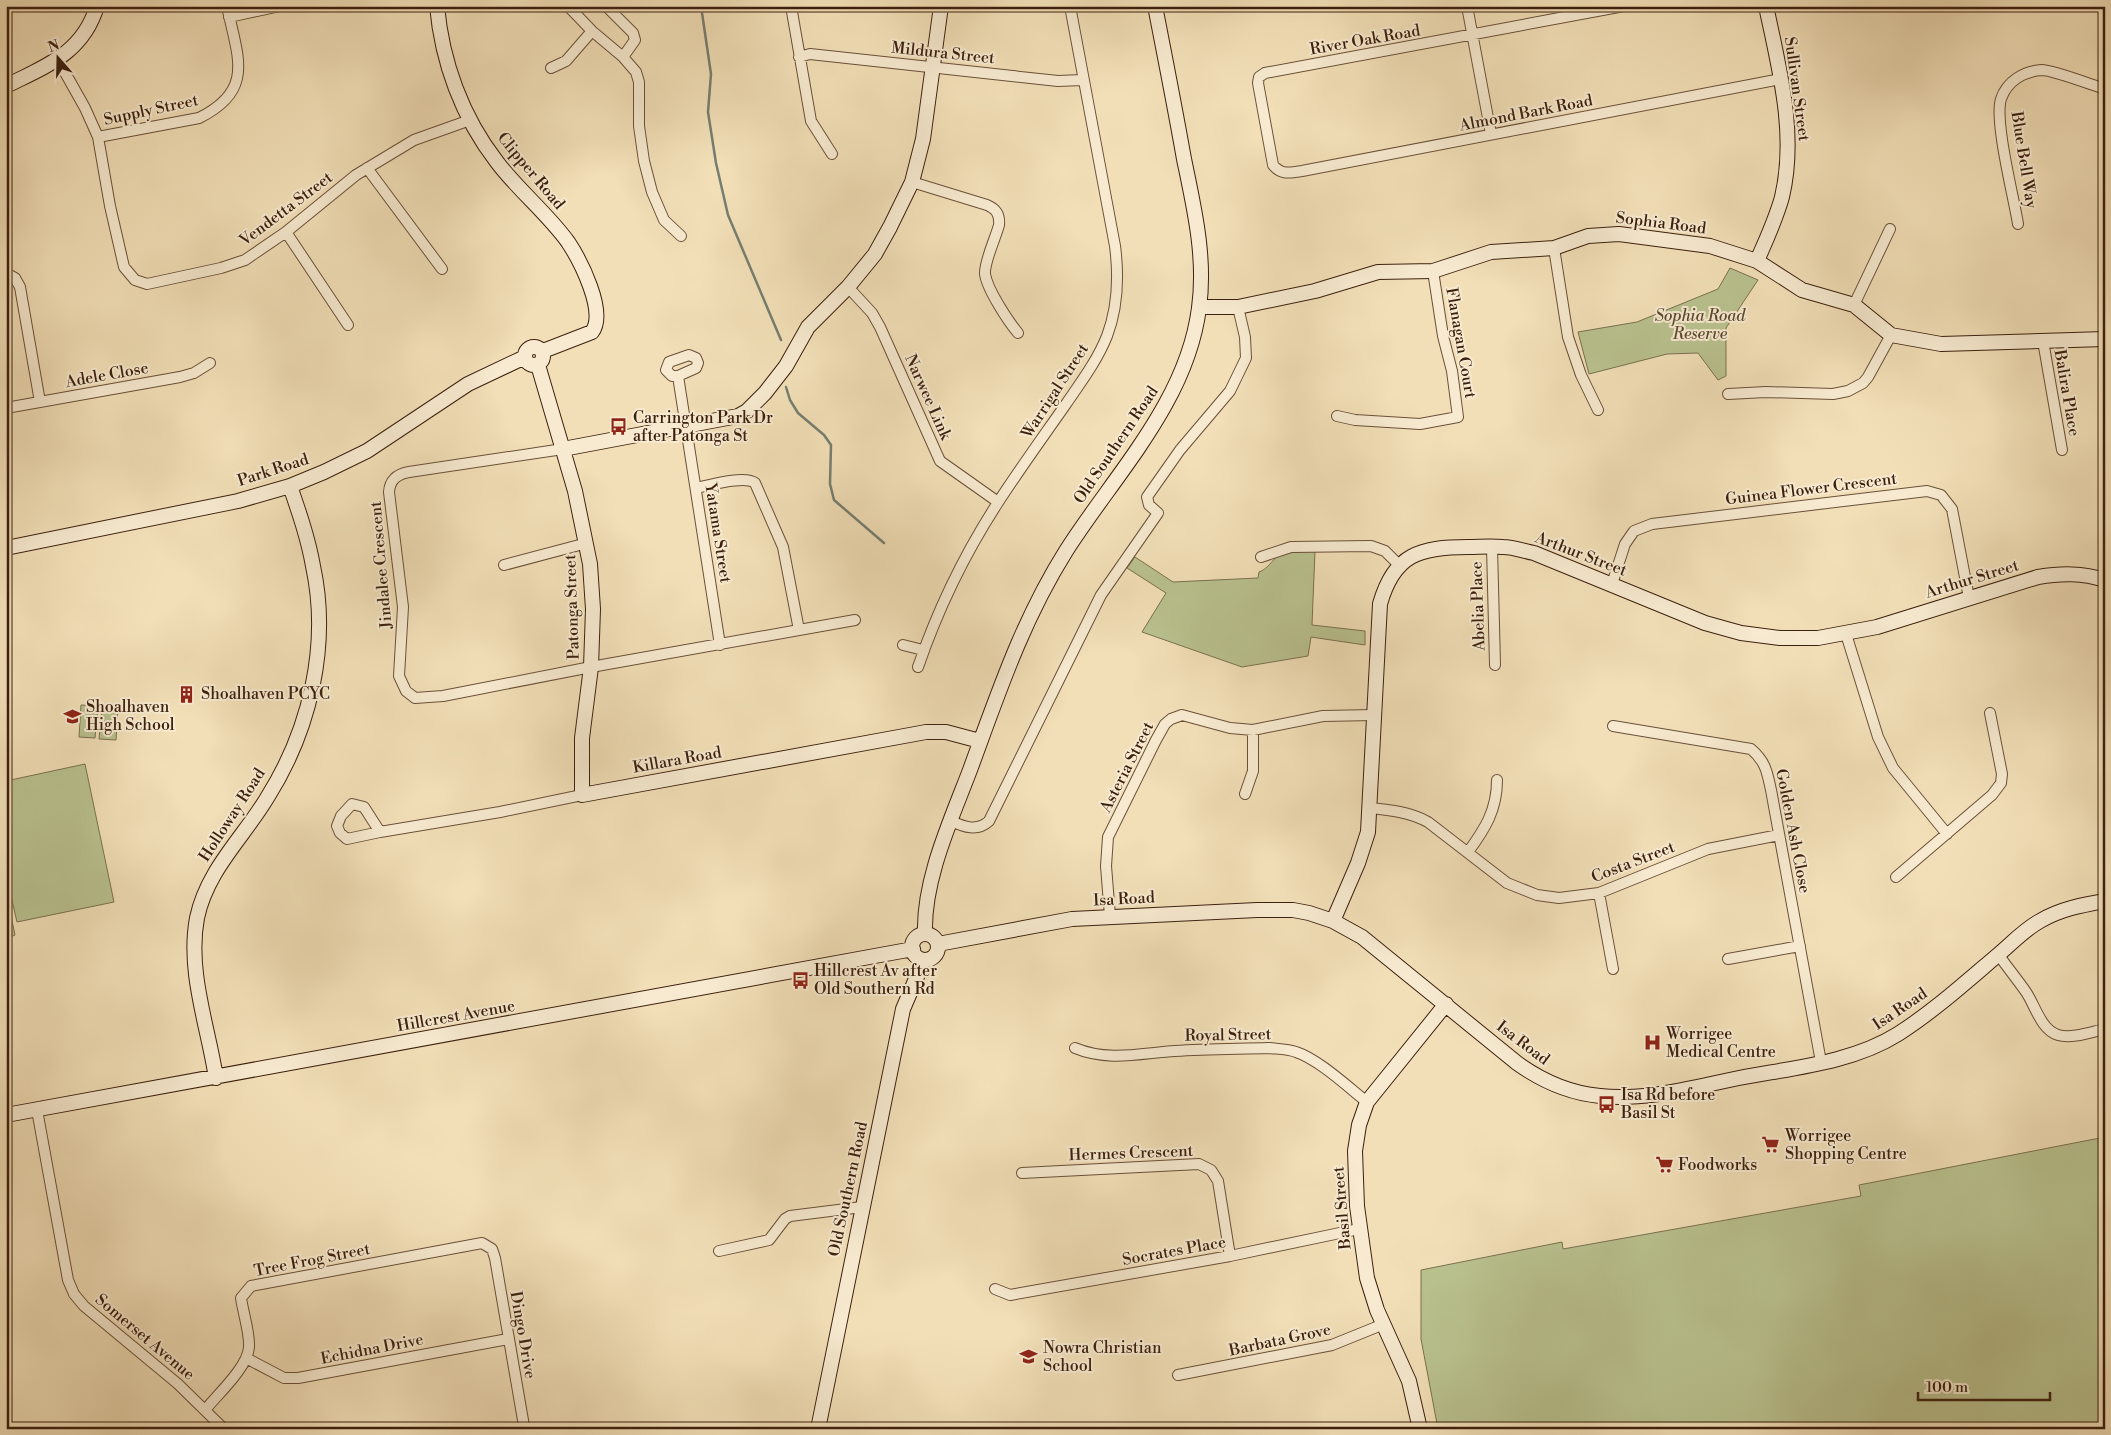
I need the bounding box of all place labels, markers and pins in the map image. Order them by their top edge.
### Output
place label: Carrington Park Dr after Patonga St [633,408,773,446]
bus stop icon: Carrington Park Dr after Patonga St [609,417,629,437]
building icon: Shoalhaven PCYC [177,684,197,704]
place label: Shoalhaven PCYC [201,684,330,704]
place label: Shoalhaven High School [86,697,175,735]
school or university icon: Shoalhaven High School [62,706,82,726]
place label: Hillcrest Av after Old Southern Rd [814,961,937,999]
bus stop icon: Hillcrest Av after Old Southern Rd [790,970,810,990]
place label: Worrigee Medical Centre [1665,1024,1776,1062]
hospital icon: Worrigee Medical Centre [1642,1033,1662,1053]
place label: Isa Rd before Basil St [1620,1085,1715,1123]
bus stop icon: Isa Rd before Basil St [1597,1094,1617,1114]
place label: Worrigee Shopping Centre [1784,1126,1907,1164]
supermarket icon: Worrigee Shopping Centre [1761,1135,1781,1155]
supermarket icon: Foodworks [1654,1155,1674,1175]
place label: Foodworks [1678,1155,1757,1175]
place label: Nowra Christian School [1043,1338,1162,1376]
school or university icon: Nowra Christian School [1019,1347,1039,1367]

